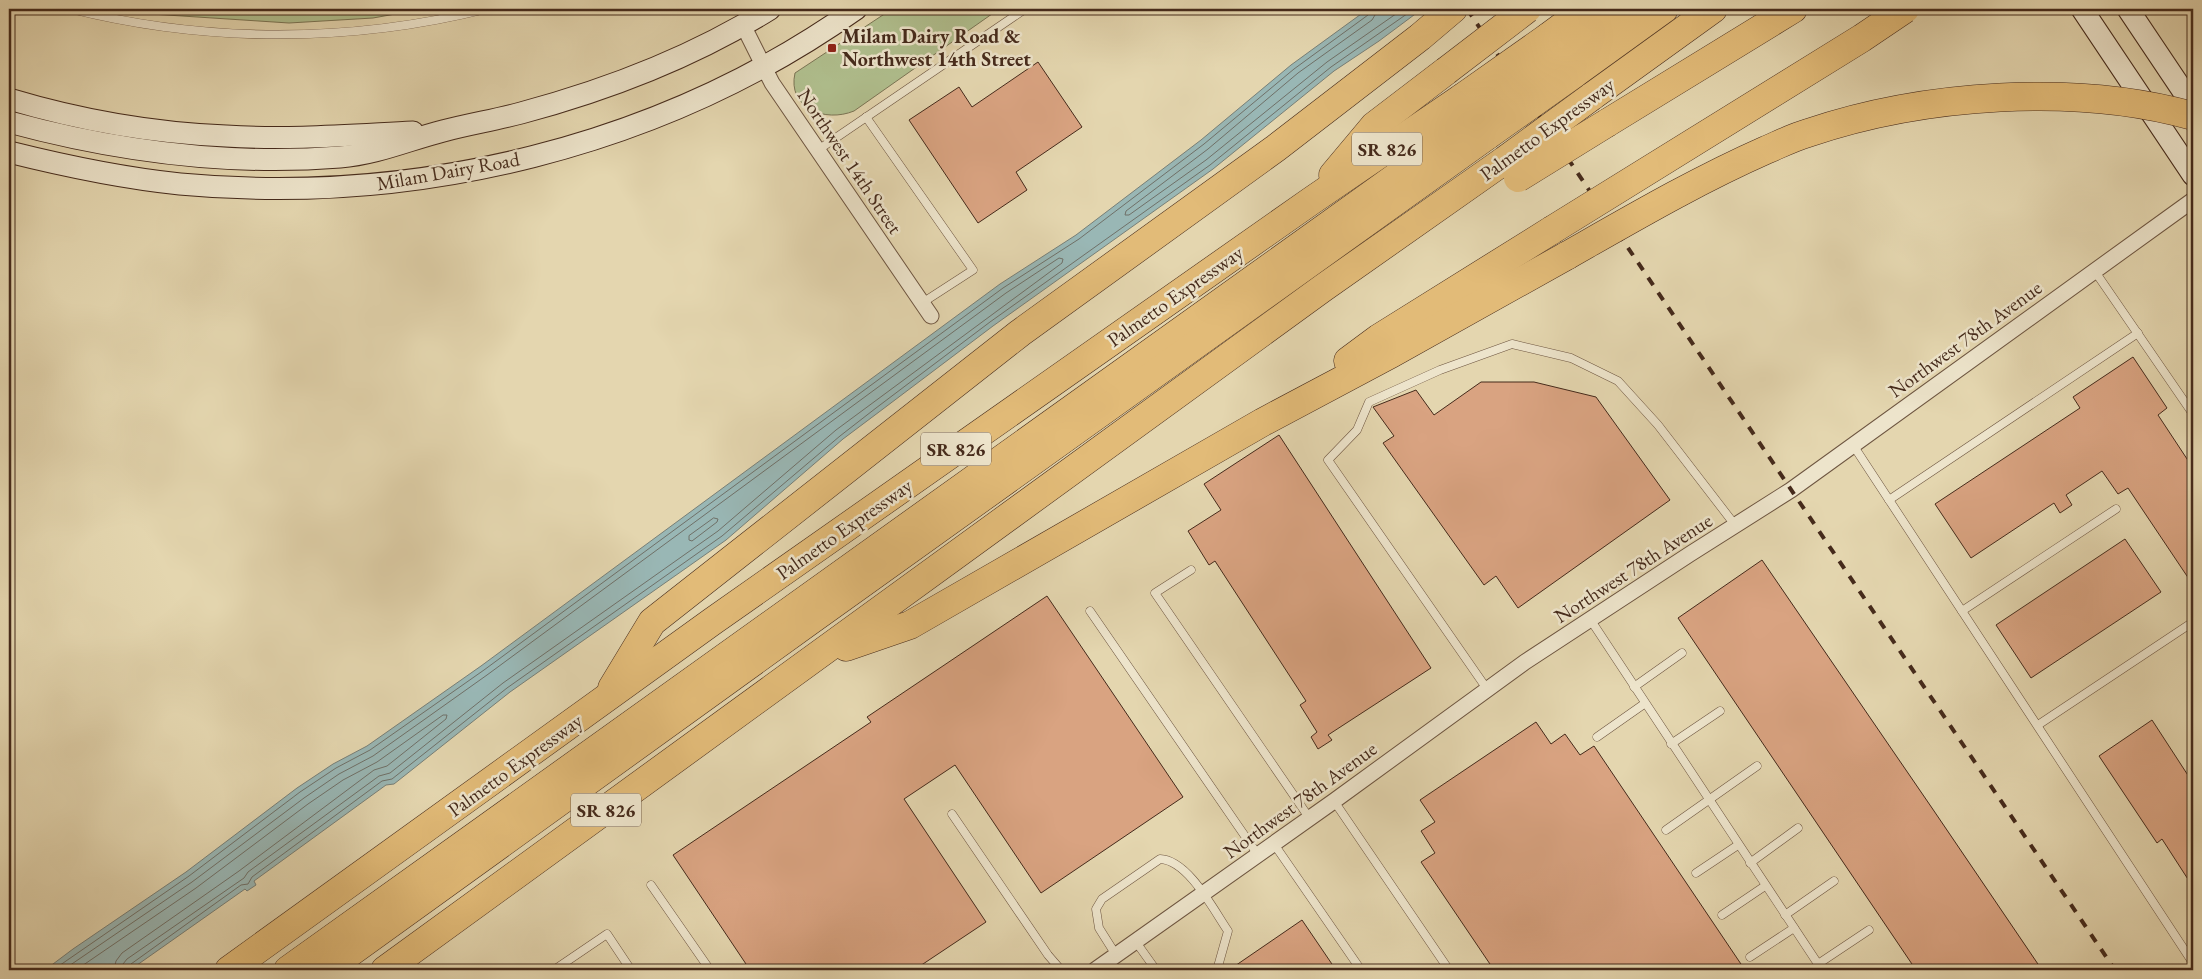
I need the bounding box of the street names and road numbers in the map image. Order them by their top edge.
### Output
street label: Palmetto Expressway [1475,71,1620,187]
street label: Northwest 14th Street [792,83,909,239]
road number: SR 826 [1352,132,1422,166]
street label: Milam Dairy Road [375,145,522,196]
street label: Palmetto Expressway [1102,239,1248,353]
street label: Northwest 78th Avenue [1883,274,2047,403]
road number: SR 826 [921,432,991,466]
street label: Palmetto Expressway [771,472,917,586]
street label: Northwest 78th Avenue [1549,507,1717,629]
street label: Palmetto Expressway [443,707,588,823]
street label: Northwest 78th Avenue [1218,735,1382,864]
road number: SR 826 [571,794,641,826]

